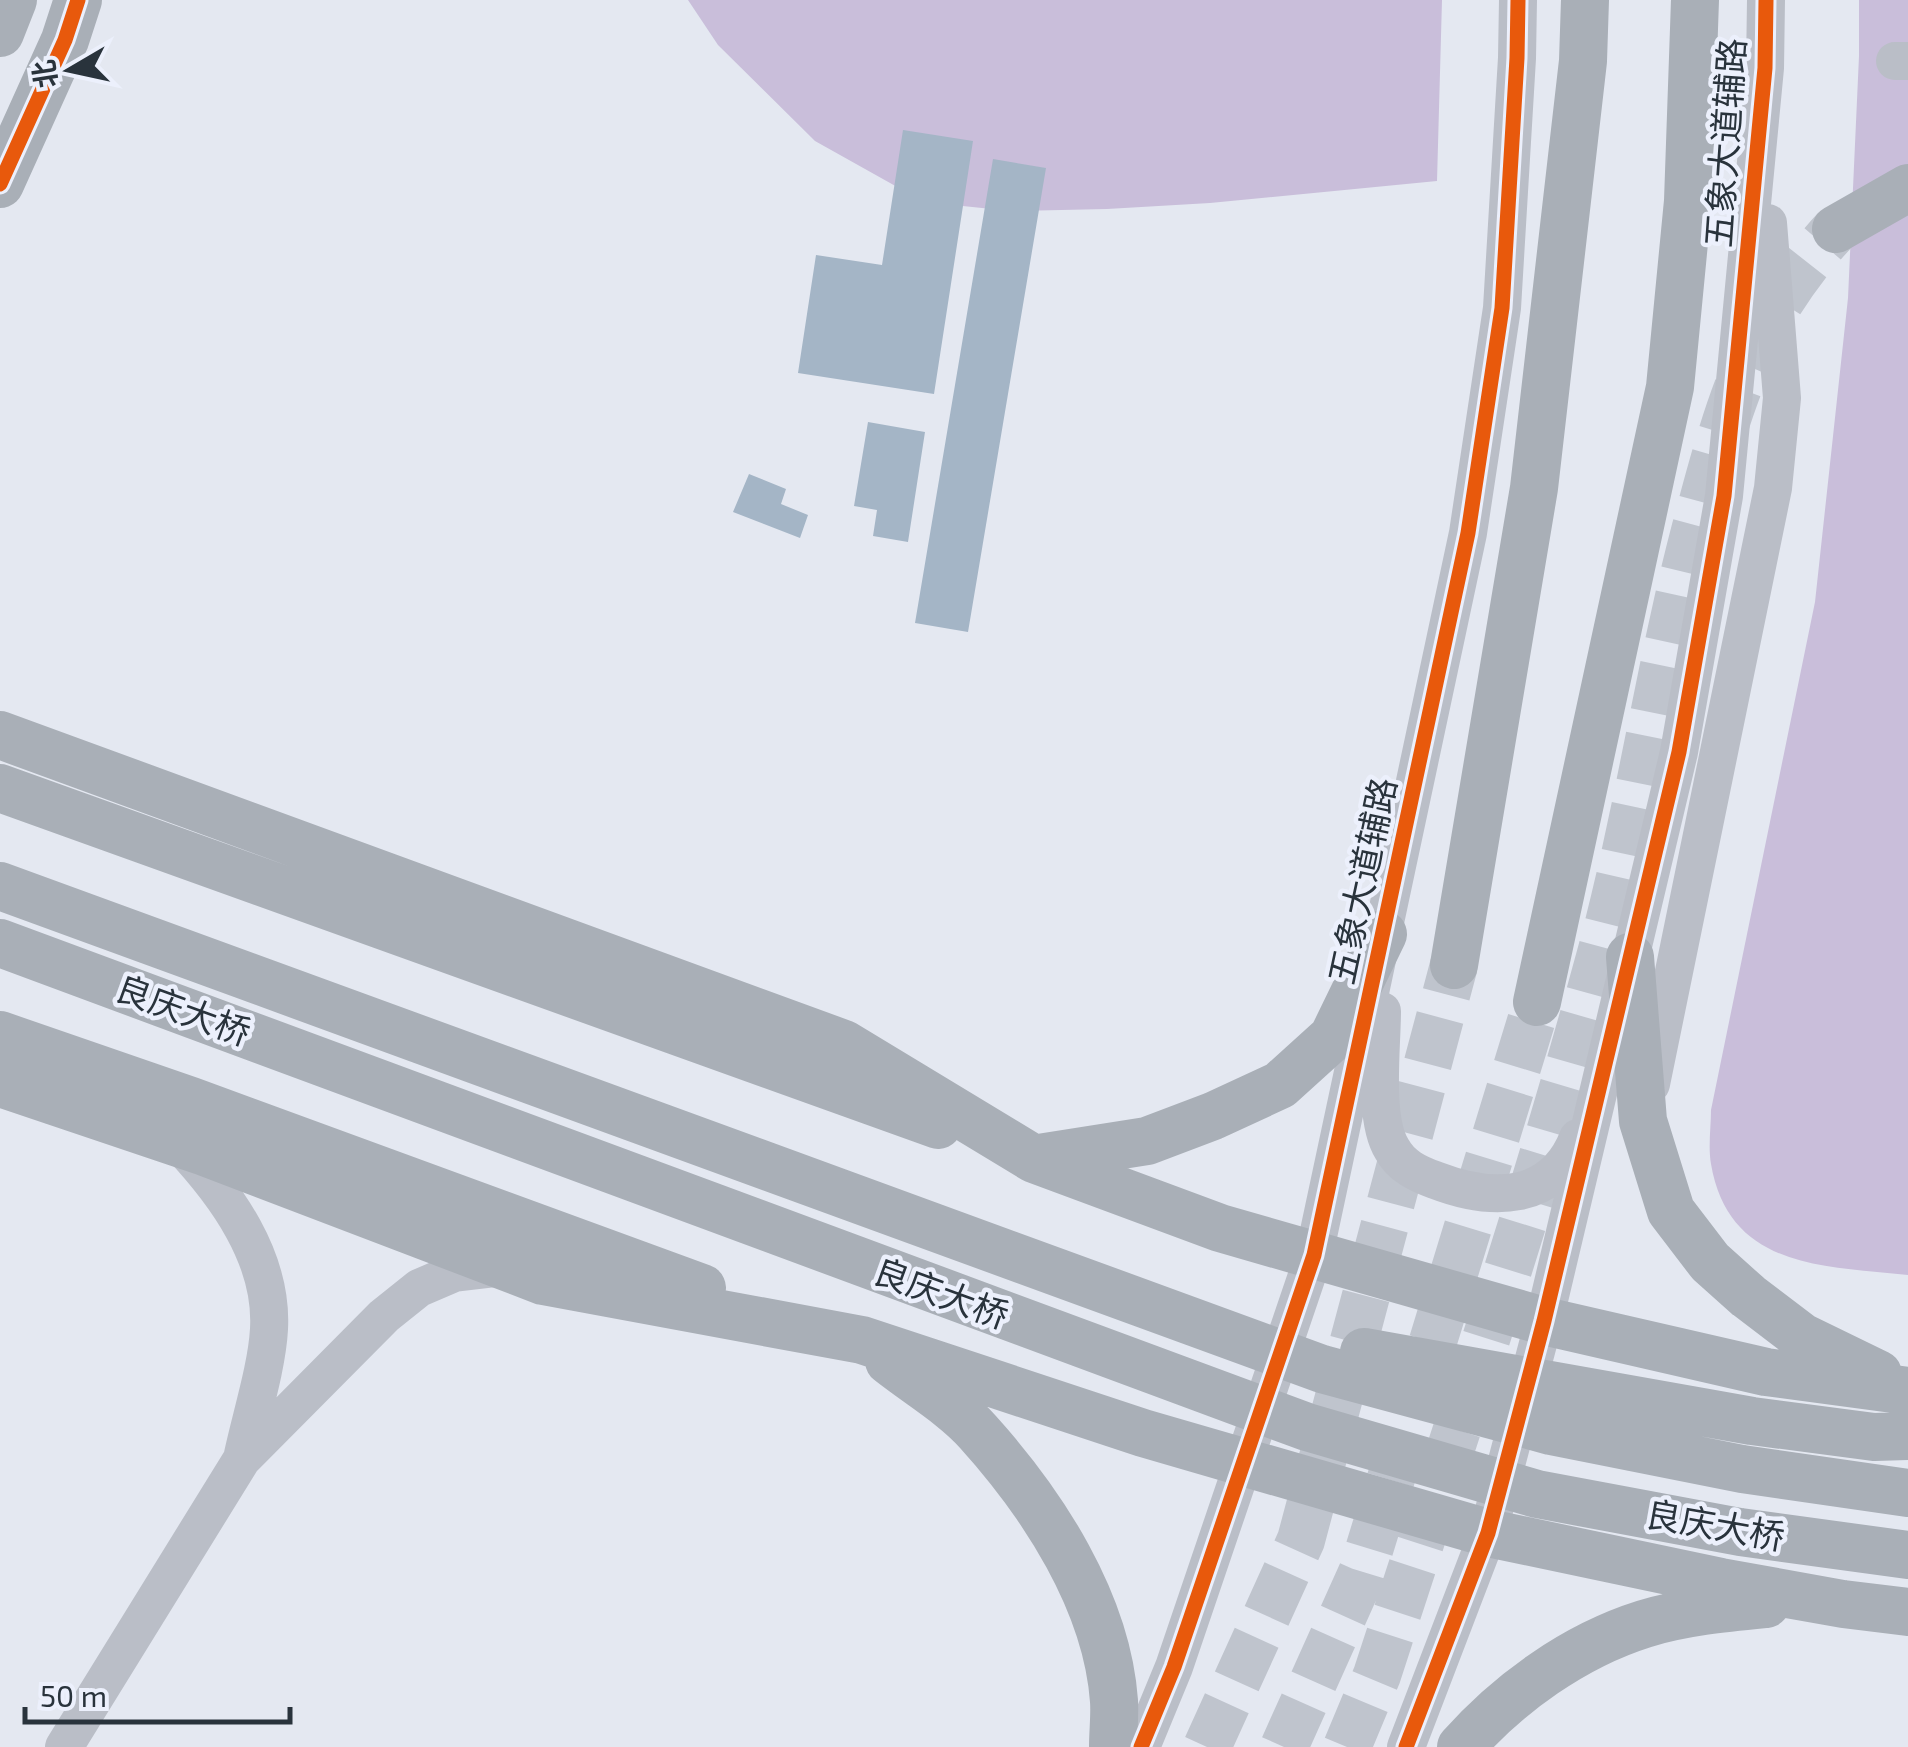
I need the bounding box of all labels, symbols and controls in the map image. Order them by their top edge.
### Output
north arrow [20,20,120,120]
street label: 五象大道辅路 [1696,37,1752,249]
text: 北 [25,58,63,91]
street label: 五象大道辅路 [1319,774,1403,988]
street label: 良庆大桥 [111,965,257,1053]
street label: 良庆大桥 [869,1248,1015,1336]
street label: 良庆大桥 [1643,1491,1788,1557]
scale bar [25,1662,290,1724]
text: 50 m [40,1677,107,1713]

